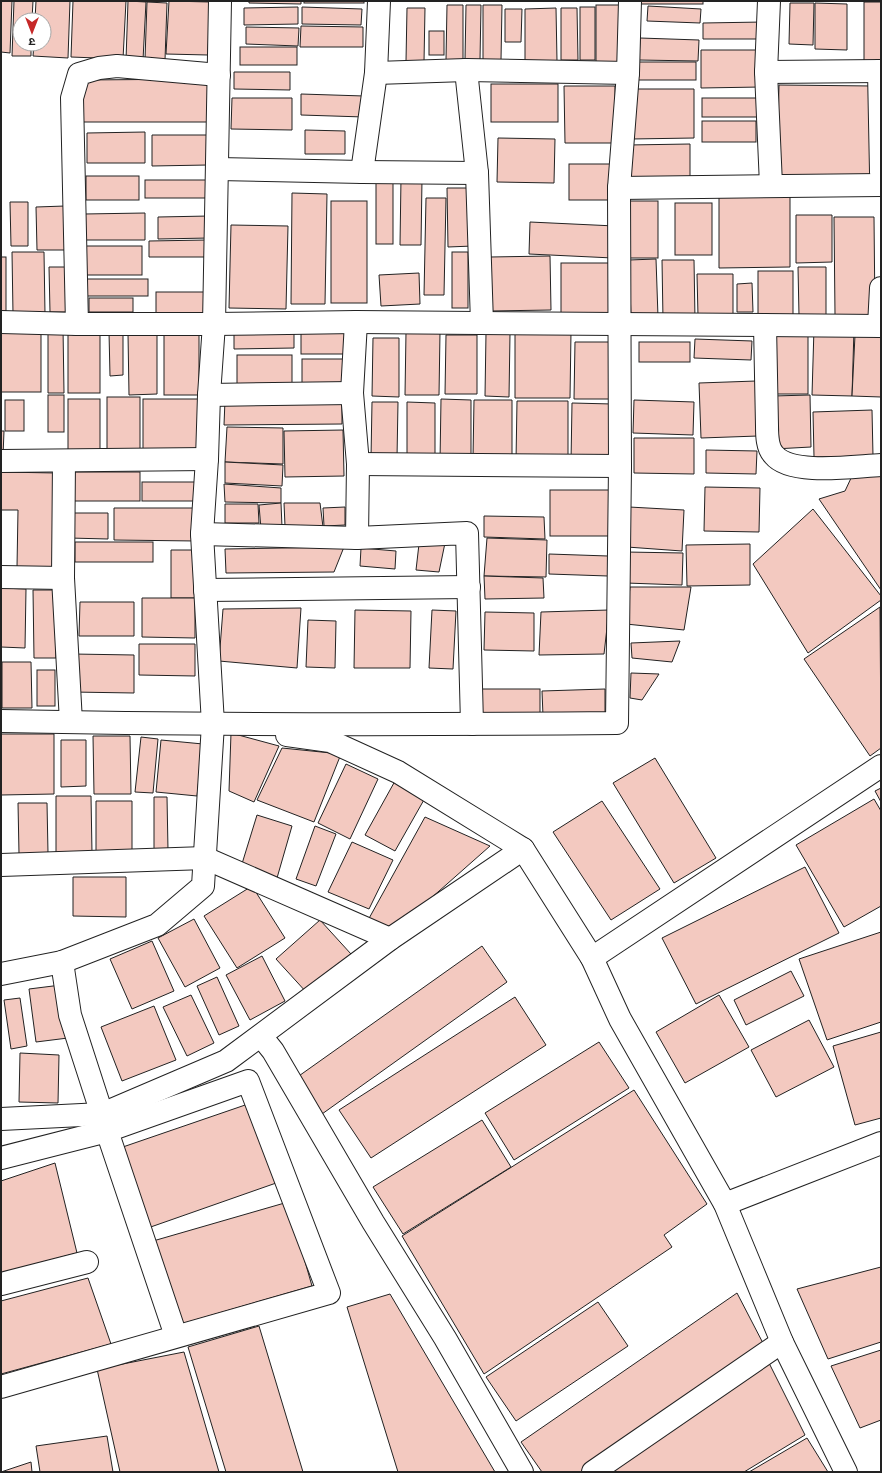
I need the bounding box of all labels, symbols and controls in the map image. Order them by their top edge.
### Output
north arrow [12,12,52,52]
text: उ [28,35,35,48]

